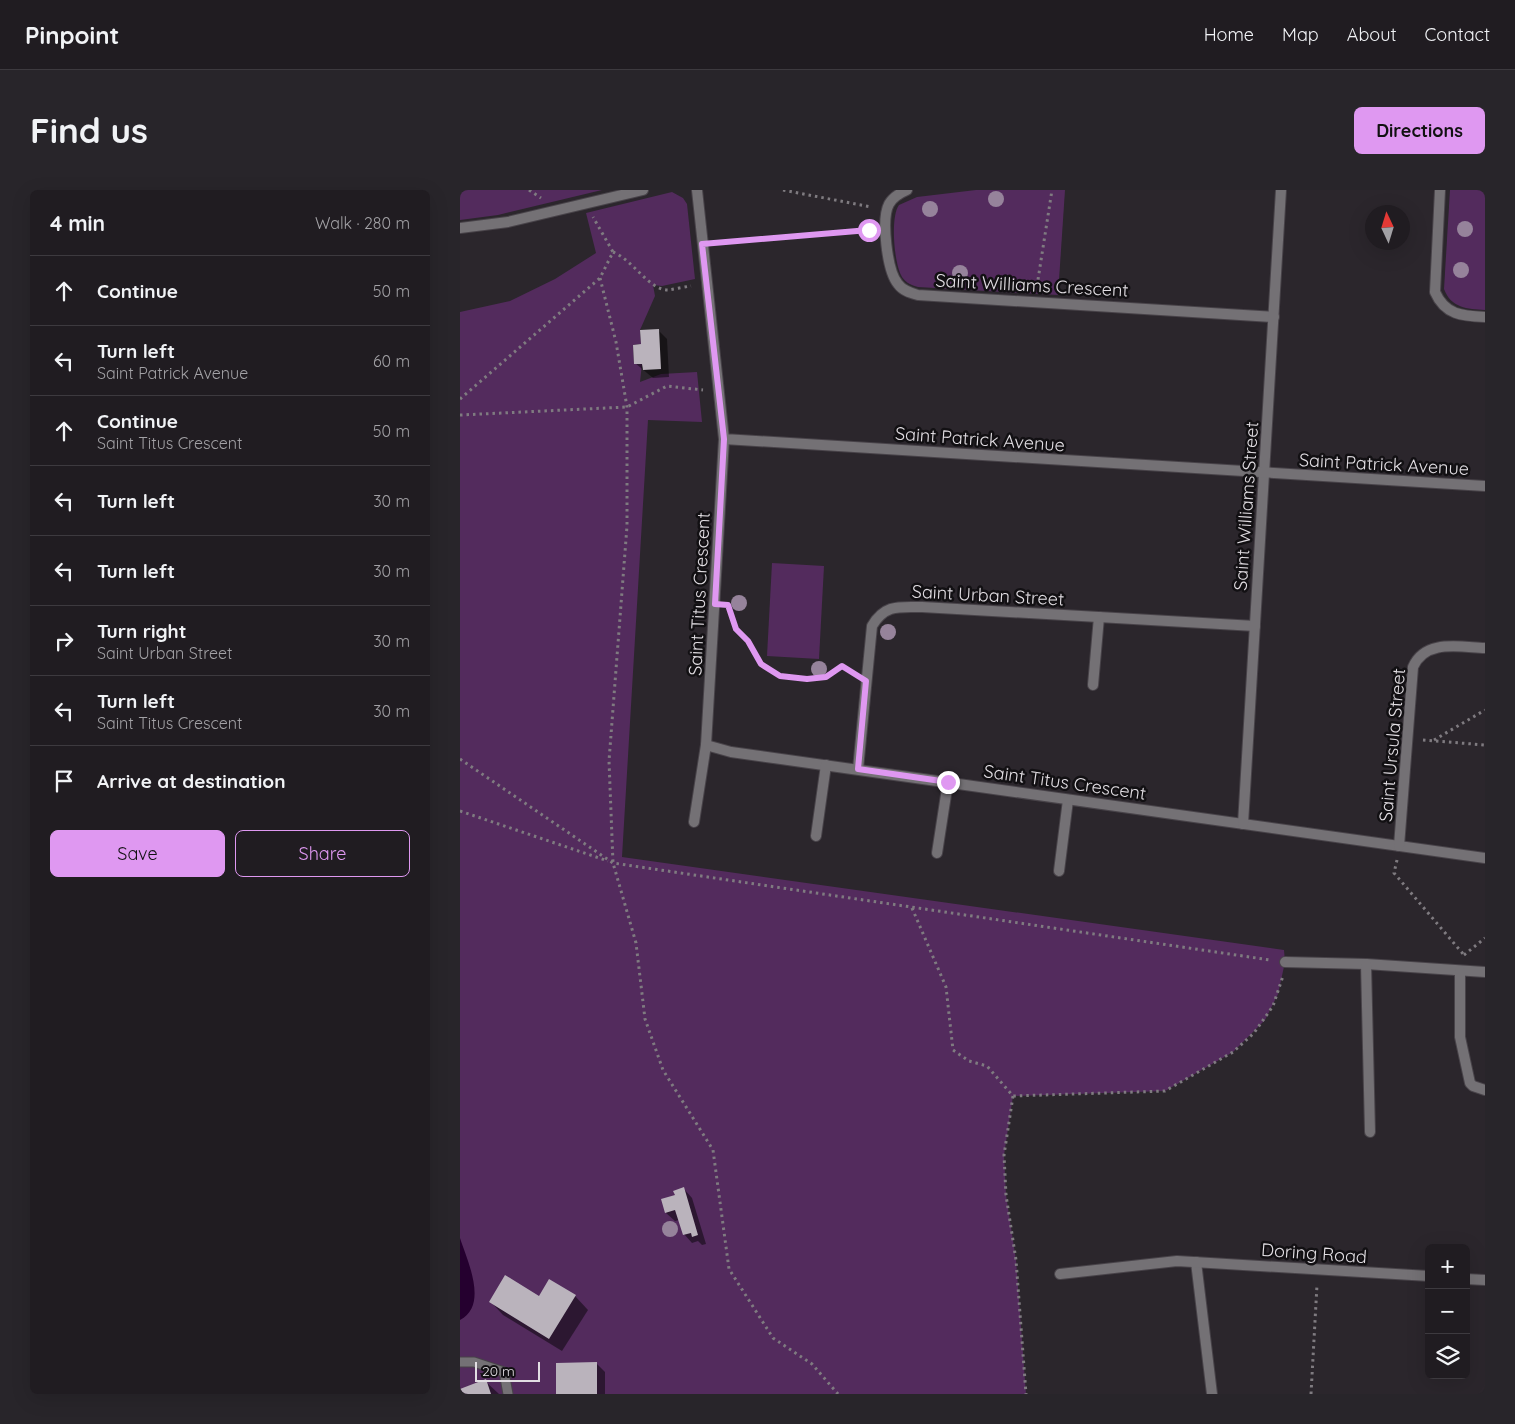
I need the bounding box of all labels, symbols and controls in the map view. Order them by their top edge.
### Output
text: Pinpoint [25,20,119,50]
text: Home [1204,23,1254,46]
text: Map [1282,23,1319,46]
text: About [1347,23,1397,46]
text: Contact [1425,23,1490,46]
button: Directions [1354,107,1485,154]
text: Find us [30,108,148,152]
north arrow [1365,205,1410,250]
text: 4 min [50,210,105,236]
text: Walk · 280 m [315,213,410,233]
route start [858,219,881,242]
street label: Saint Williams Crescent [935,268,1129,302]
icon: ahead [50,277,78,305]
text: Continue [97,279,178,303]
text: 50 m [373,281,410,301]
text: Turn left [97,339,175,363]
icon: left [50,347,78,375]
text: 60 m [373,351,410,371]
text: Saint Patrick Avenue [97,363,248,383]
text: Continue [97,409,178,433]
icon: ahead [50,417,78,445]
text: 50 m [373,421,410,441]
street label: Saint Williams Street [1229,421,1263,591]
street label: Saint Patrick Avenue [894,422,1066,456]
text: Saint Titus Crescent [97,433,242,453]
street label: Saint Patrick Avenue [1298,448,1470,480]
icon: left [50,487,78,515]
text: Turn left [97,489,175,513]
text: 30 m [373,491,410,511]
street label: Saint Titus Crescent [683,512,715,676]
icon: left [50,557,78,585]
text: Turn left [97,559,175,583]
text: 30 m [373,561,410,581]
street label: Saint Urban Street [911,580,1065,610]
text: Turn right [97,619,186,643]
icon: right [50,627,78,655]
text: 30 m [373,631,410,651]
text: Saint Urban Street [97,643,232,663]
street label: Saint Ursula Street [1374,667,1410,823]
text: Turn left [97,689,175,713]
icon: left [50,697,78,725]
text: 30 m [373,701,410,721]
text: Saint Titus Crescent [97,713,242,733]
street label: Saint Titus Crescent [982,759,1148,805]
icon: arrive [50,767,78,795]
text: Arrive at destination [97,769,286,793]
route end [937,771,960,794]
button: Save [50,830,225,877]
button: Share [235,830,410,877]
street label: Doring Road [1260,1238,1368,1268]
map controls [1425,1244,1470,1379]
button: + [1425,1244,1470,1289]
button: − [1425,1289,1470,1334]
button: layers [1425,1334,1470,1379]
scale bar [475,1359,540,1382]
text: 20 m [482,1362,515,1380]

